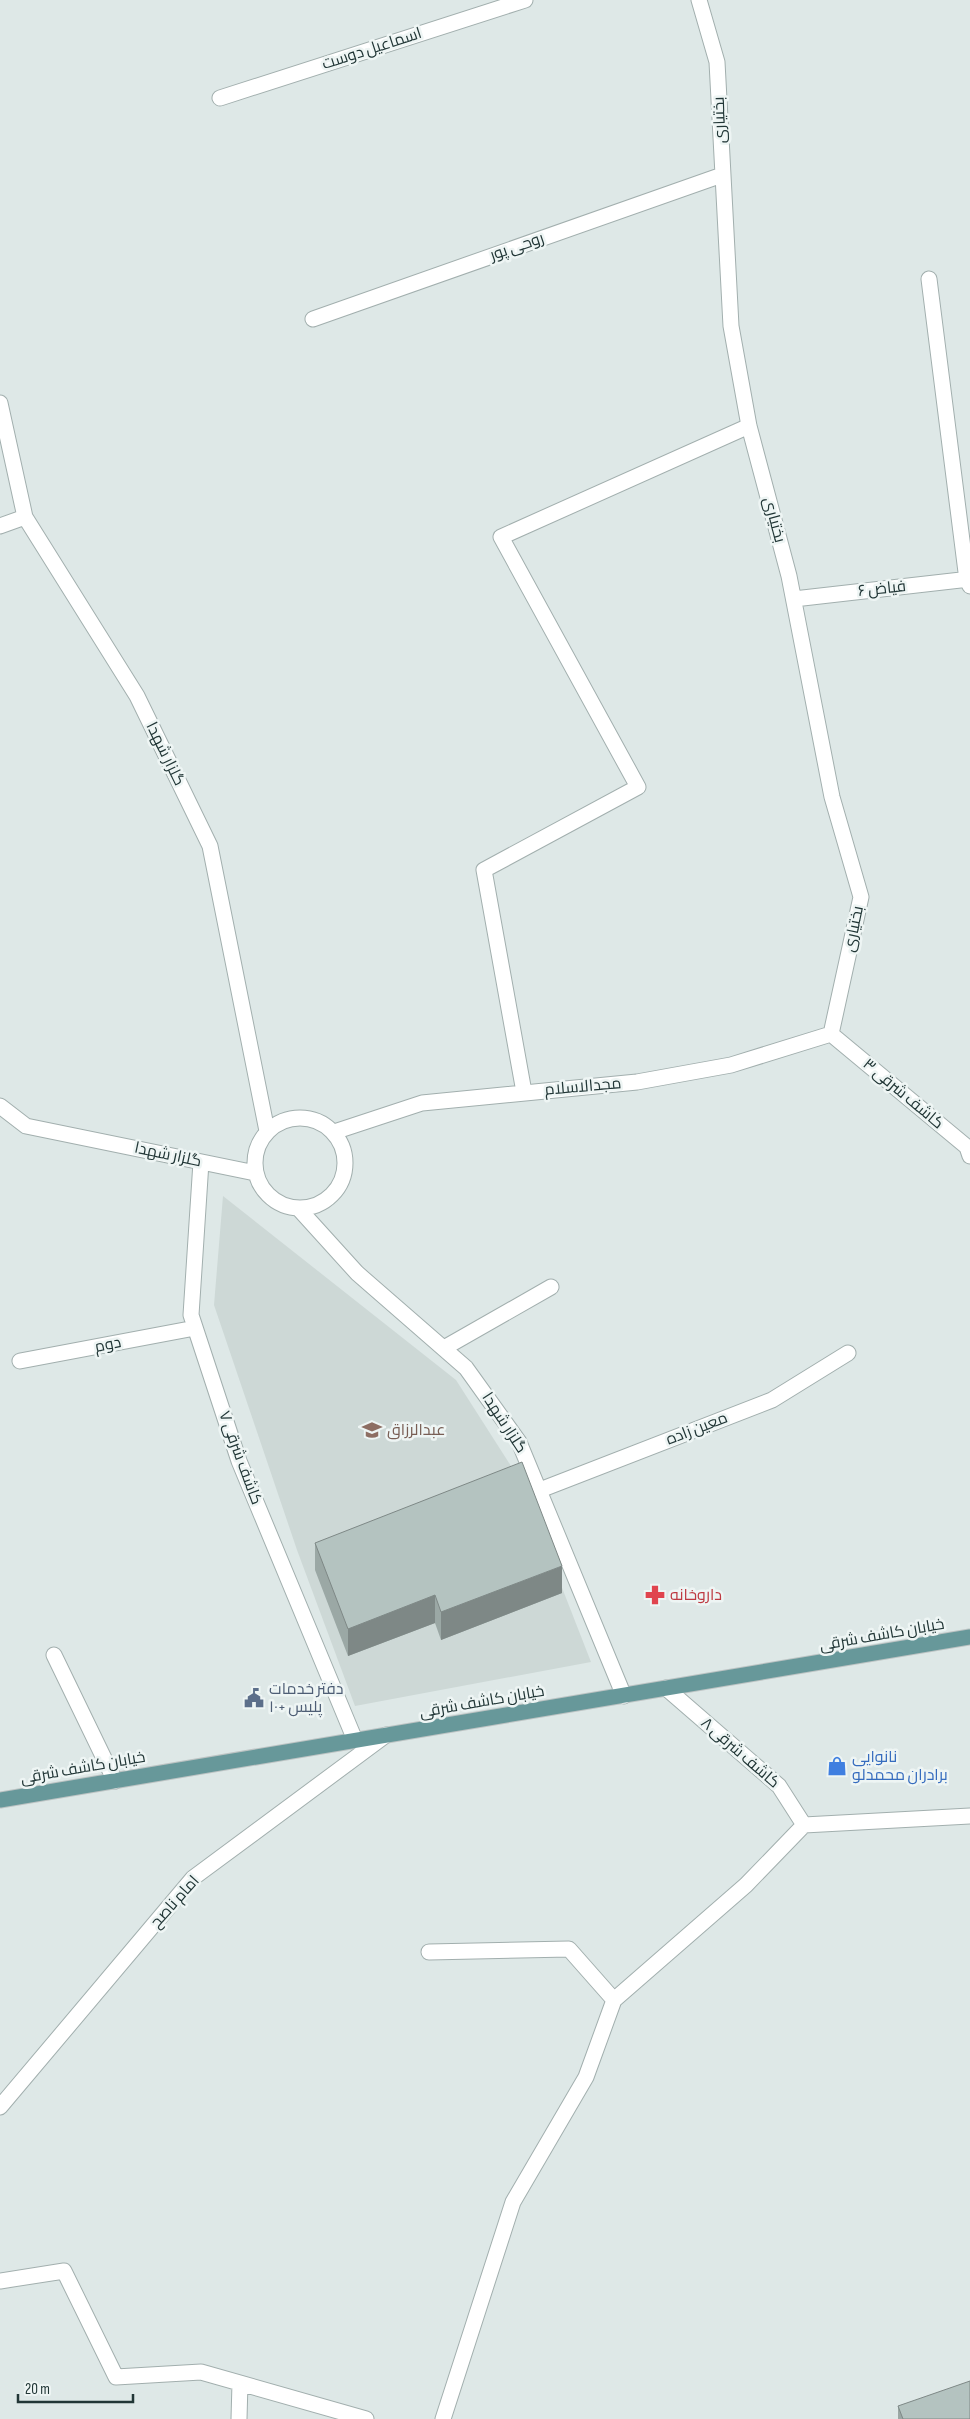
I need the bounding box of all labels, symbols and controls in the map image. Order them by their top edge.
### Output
street label: اسماعیل دوست [320,24,424,74]
street label: بختیاری [710,96,730,144]
street label: روحی پور [486,229,547,266]
street label: بختیاری [759,495,789,545]
street label: فیاض ۶ [857,577,907,601]
street label: گلزار شهدا [142,719,188,789]
street label: بختیاری [840,904,868,954]
street label: کاشف شرقی ۳ [859,1055,947,1133]
street label: مجدالاسلام [544,1074,622,1101]
street label: گلزار شهدا [133,1139,203,1171]
street label: دوم [93,1333,123,1358]
street label: گلزار شهدا [477,1389,531,1457]
street label: کاشف شرقی ۷ [214,1409,266,1507]
street label: معین زاده [664,1409,730,1449]
school or university icon: عبدالرزاق [361,1419,383,1441]
place label: عبدالرزاق [387,1421,446,1440]
pharmacy icon: داروخانه [644,1584,666,1606]
place label: داروخانه [670,1586,722,1605]
street label: خیابان کاشف شرقی [818,1615,946,1655]
place label: دفتر خدمات پلیس +۱۰ [269,1680,344,1718]
street label: خیابان کاشف شرقی [418,1682,546,1722]
public building icon: دفتر خدمات پلیس +۱۰ [243,1687,265,1709]
street label: کاشف شرقی ۸ [697,1714,783,1792]
street label: خیابان کاشف شرقی [19,1748,147,1788]
place label: نانوایی برادران محمدلو [852,1748,948,1785]
shop icon: نانوایی برادران محمدلو [826,1755,848,1777]
street label: امام ناصح [147,1872,204,1933]
scale bar [18,2372,132,2404]
text: 20 m [25,2380,50,2399]

